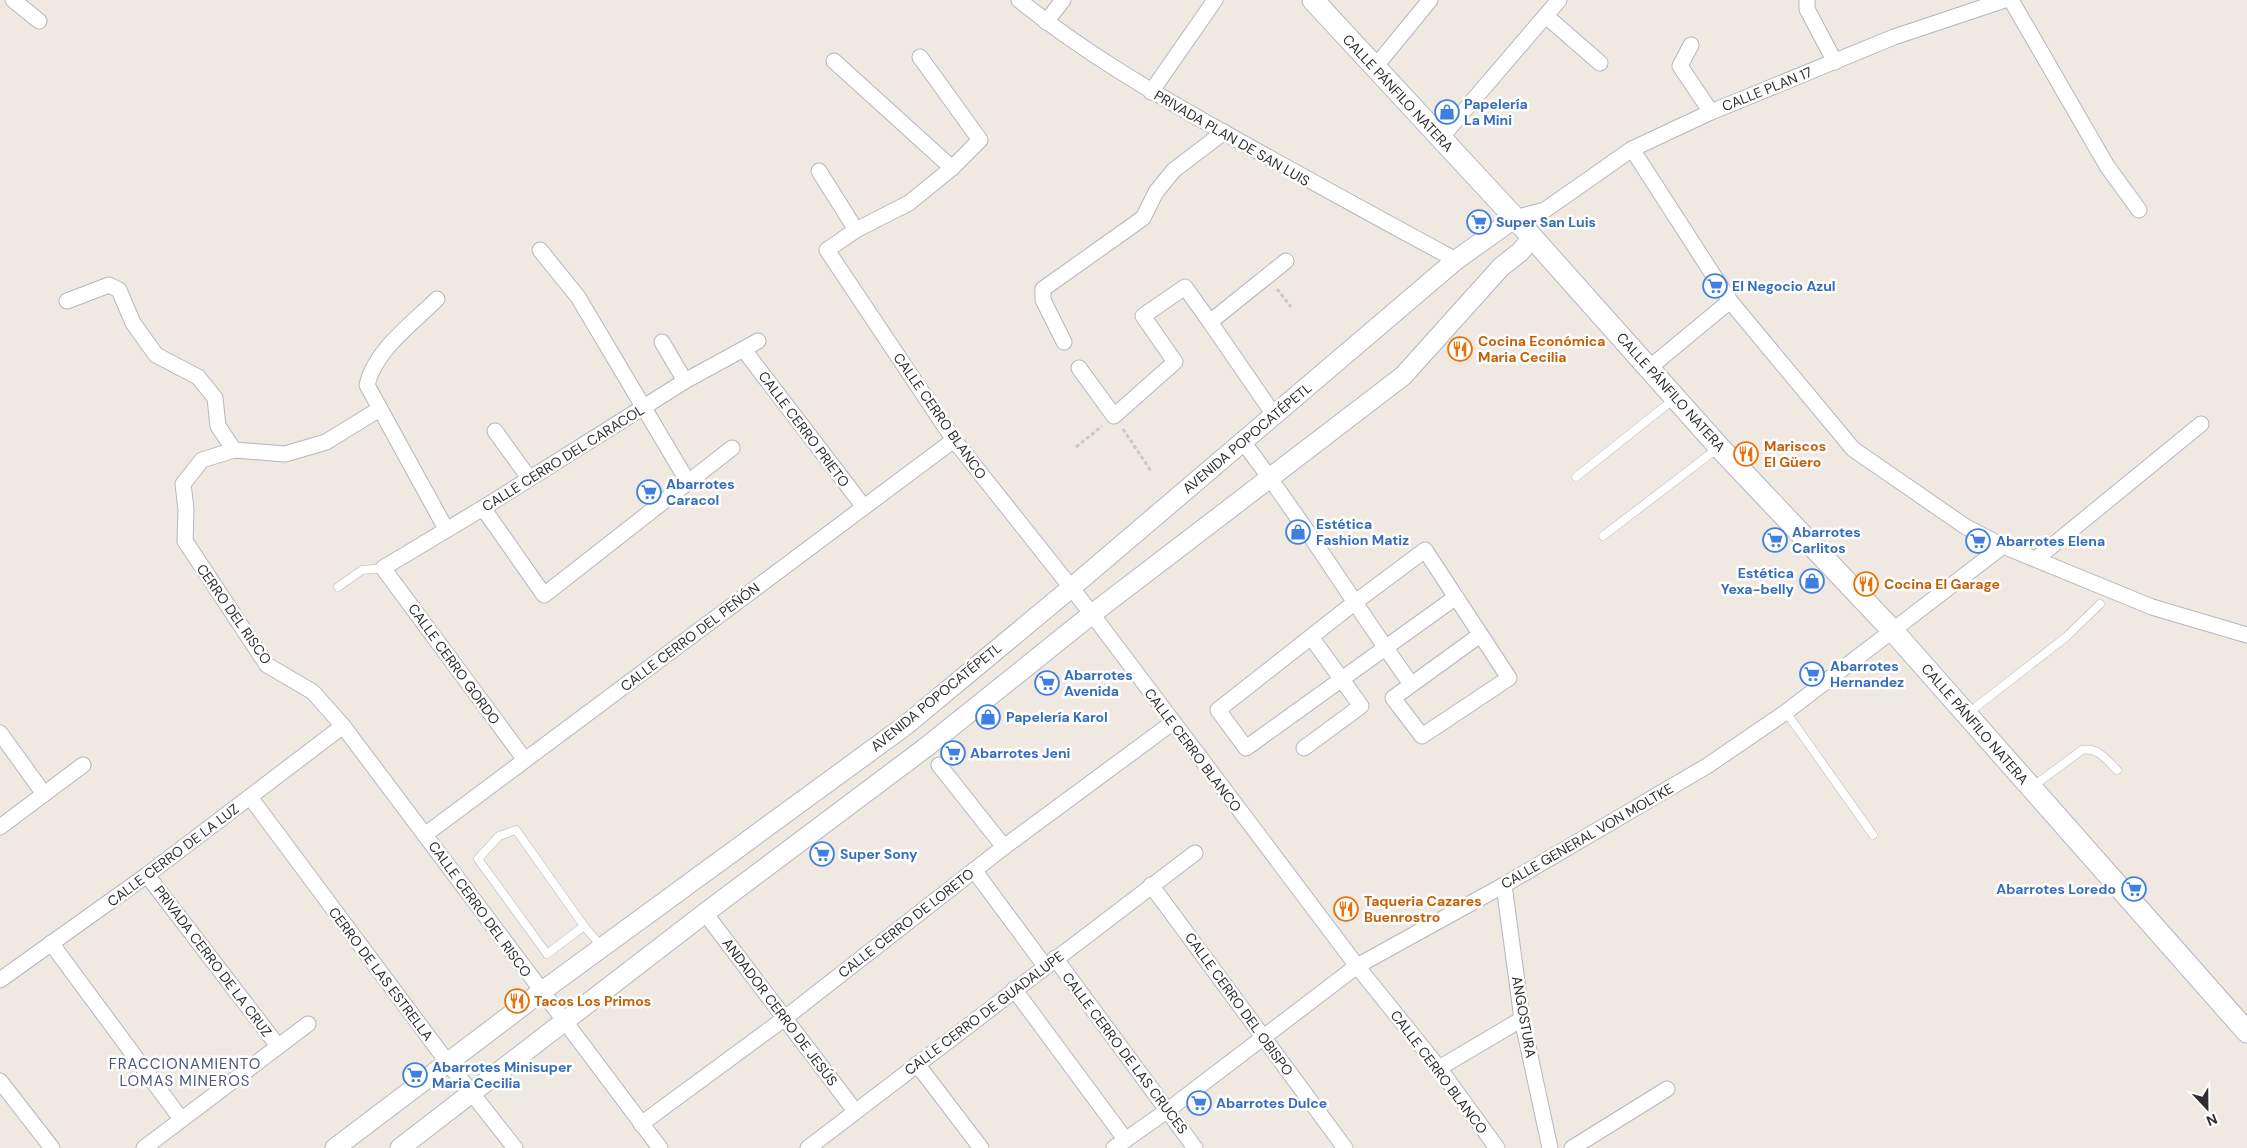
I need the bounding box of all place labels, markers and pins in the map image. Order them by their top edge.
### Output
place label: Papelería La Mini [1464,95,1528,129]
shop icon: Papelería La Mini [1434,99,1460,125]
supermarket icon: Super San Luis [1466,209,1492,235]
place label: Super San Luis [1496,213,1596,231]
supermarket icon: El Negocio Azul [1702,273,1728,299]
place label: El Negocio Azul [1732,277,1836,295]
place label: Cocina Económica Maria Cecilia [1478,332,1605,366]
restaurant icon: Cocina Económica Maria Cecilia [1447,336,1473,362]
place label: Mariscos El Güero [1764,437,1826,471]
restaurant icon: Mariscos El Güero [1733,441,1759,467]
place label: Abarrotes Caracol [666,475,735,509]
supermarket icon: Abarrotes Caracol [636,479,662,505]
place label: Estética Fashion Matiz [1316,515,1409,549]
shop icon: Estética Fashion Matiz [1285,519,1311,545]
place label: Abarrotes Carlitos [1792,523,1861,557]
supermarket icon: Abarrotes Carlitos [1762,527,1788,553]
supermarket icon: Abarrotes Elena [1965,528,1991,554]
place label: Abarrotes Elena [1996,532,2105,550]
place label: Estética Yexa-belly [1721,564,1795,598]
shop icon: Estética Yexa-belly [1799,568,1825,594]
restaurant icon: Cocina El Garage [1853,571,1879,597]
place label: Cocina El Garage [1884,575,2000,593]
place label: Abarrotes Hernandez [1830,657,1904,691]
supermarket icon: Abarrotes Hernandez [1799,661,1825,687]
place label: Abarrotes Avenida [1064,666,1133,700]
supermarket icon: Abarrotes Avenida [1034,670,1060,696]
shop icon: Papelería Karol [975,704,1001,730]
place label: Papelería Karol [1006,708,1108,726]
supermarket icon: Abarrotes Jeni [940,740,966,766]
place label: Abarrotes Jeni [970,744,1071,762]
supermarket icon: Super Sony [809,841,835,867]
place label: Super Sony [840,845,918,863]
supermarket icon: Abarrotes Loredo [2121,876,2147,902]
place label: Abarrotes Loredo [1996,880,2116,898]
place label: Taqueria Cazares Buenrostro [1364,892,1482,926]
restaurant icon: Taqueria Cazares Buenrostro [1333,896,1359,922]
restaurant icon: Tacos Los Primos [504,988,530,1014]
place label: Tacos Los Primos [534,992,651,1010]
place label: Abarrotes Minisuper Maria Cecilia [432,1058,572,1092]
supermarket icon: Abarrotes Minisuper Maria Cecilia [402,1062,428,1088]
supermarket icon: Abarrotes Dulce [1186,1090,1212,1116]
place label: Abarrotes Dulce [1216,1094,1327,1112]

